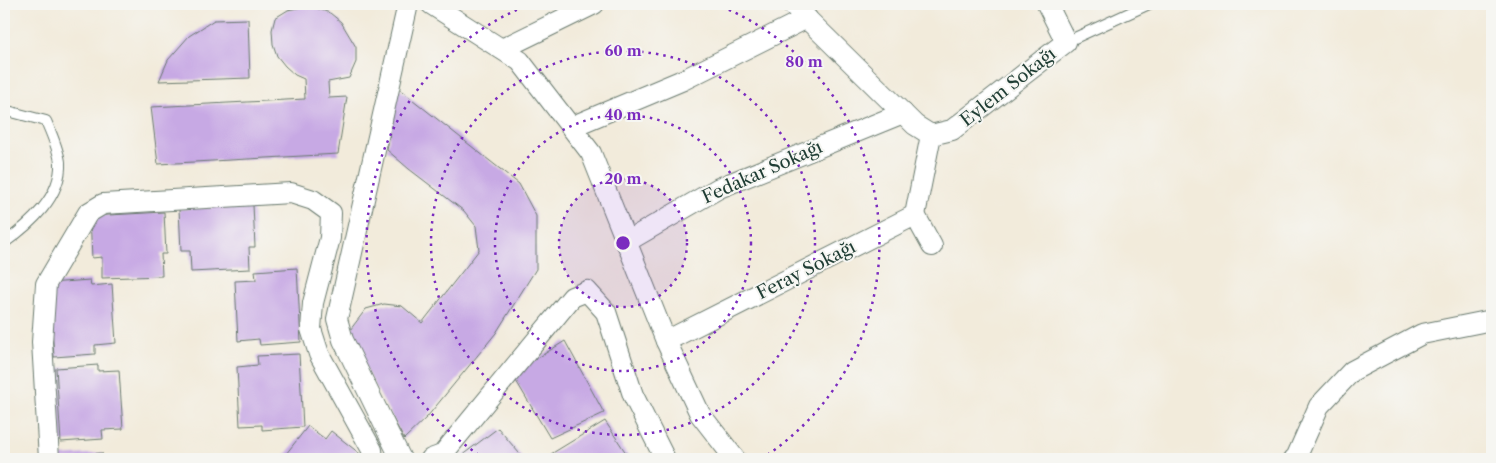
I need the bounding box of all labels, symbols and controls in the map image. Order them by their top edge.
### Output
text: 60 m [604,41,642,60]
street label: Eylem Sokağı [956,42,1061,131]
text: 80 m [785,52,823,71]
text: 40 m [604,105,642,124]
street label: Fedakar Sokağı [699,135,826,208]
text: 20 m [604,169,642,188]
centre of rings [614,234,632,252]
street label: Feray Sokağı [753,235,860,304]

